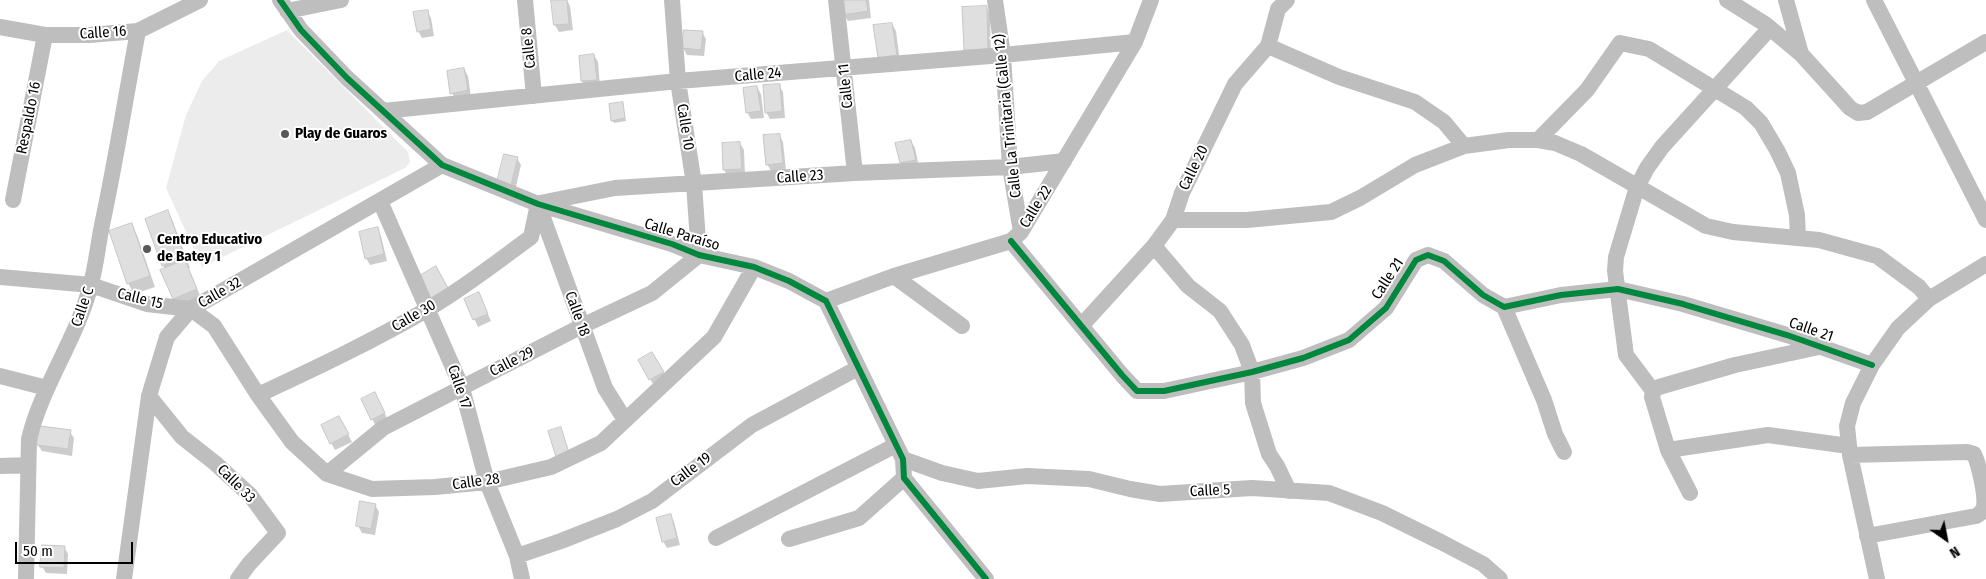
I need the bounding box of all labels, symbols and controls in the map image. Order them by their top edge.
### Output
street label: Calle 16 [79,22,127,44]
street label: Calle 8 [518,27,540,69]
street label: Calle La Trinitaria (Calle 12) [990,33,1026,199]
street label: Calle 11 [835,63,857,109]
street label: Calle 24 [734,64,782,86]
street label: Respaldo 16 [13,80,45,156]
street label: Calle 10 [672,102,698,152]
place label: Play de Guaros [295,125,387,143]
marker: Play de Guaros [279,128,291,140]
street label: Calle 20 [1175,143,1213,193]
street label: Calle 23 [776,166,824,188]
street label: Calle 22 [1016,182,1056,232]
street label: Calle Paraíso [642,215,722,255]
place label: Centro Educativo de Batey 1 [157,231,262,266]
marker: Centro Educativo de Batey 1 [141,243,153,255]
street label: Calle 21 [1368,255,1408,303]
street label: Calle 32 [195,274,245,312]
street label: Calle C [68,285,98,329]
street label: Calle 15 [115,285,165,313]
street label: Calle 18 [561,289,593,339]
street label: Calle 30 [389,296,439,336]
street label: Calle 21 [1787,314,1835,346]
street label: Calle 29 [487,343,537,381]
street label: Calle 17 [443,363,475,411]
street label: Calle 19 [667,449,715,491]
street label: Calle 33 [213,461,259,507]
street label: Calle 28 [451,470,501,494]
street label: Calle 5 [1189,481,1231,501]
north arrow [1921,514,1971,564]
scale bar [18,532,135,564]
text: 50 m [23,542,53,560]
text: N [1946,543,1963,561]

